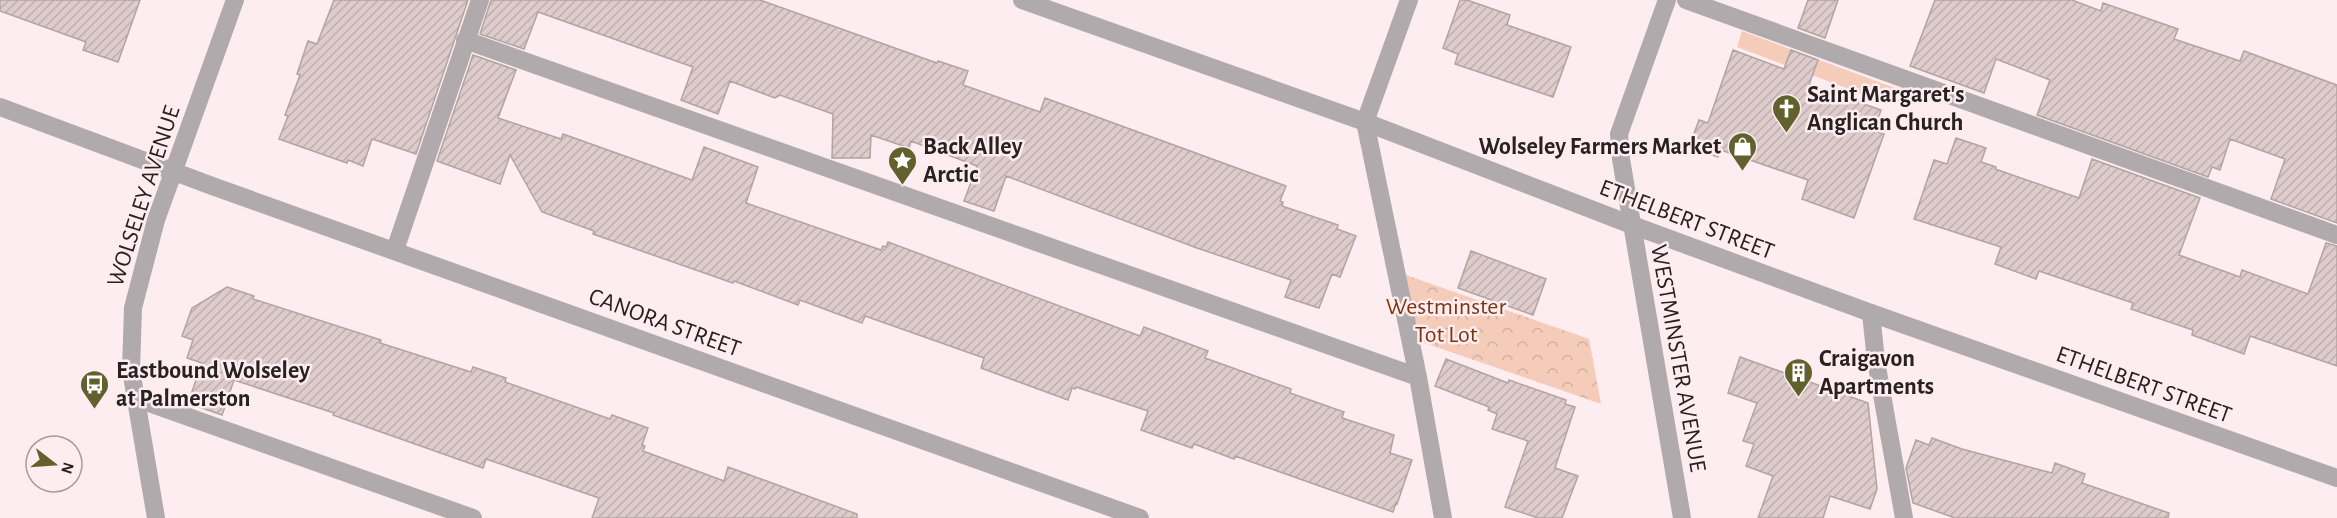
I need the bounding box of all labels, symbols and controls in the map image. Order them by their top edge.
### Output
place label: Saint Margaret's Anglican Church [1807,83,1964,135]
church icon: Saint Margaret's Anglican Church [1770,92,1802,134]
street label: WOLSELEY AVENUE [103,102,185,290]
shop icon: Wolseley Farmers Market [1726,130,1758,172]
place label: Back Alley Arctic [923,135,1023,187]
place label: Wolseley Farmers Market [1479,135,1721,159]
place icon: Back Alley Arctic [886,144,918,186]
street label: ETHELBERT STREET [1596,176,1777,264]
street label: WESTMINSTER AVENUE [1646,243,1710,474]
street label: CANORA STREET [586,284,744,362]
park label: Westminster Tot Lot [1386,295,1506,347]
street label: ETHELBERT STREET [2053,342,2235,428]
place label: Craigavon Apartments [1819,347,1934,399]
building icon: Craigavon Apartments [1782,356,1814,398]
place label: Eastbound Wolseley at Palmerston [116,359,310,411]
bus stop icon: Eastbound Wolseley at Palmerston [79,368,111,410]
north arrow [24,434,84,494]
text: N [58,460,77,476]

